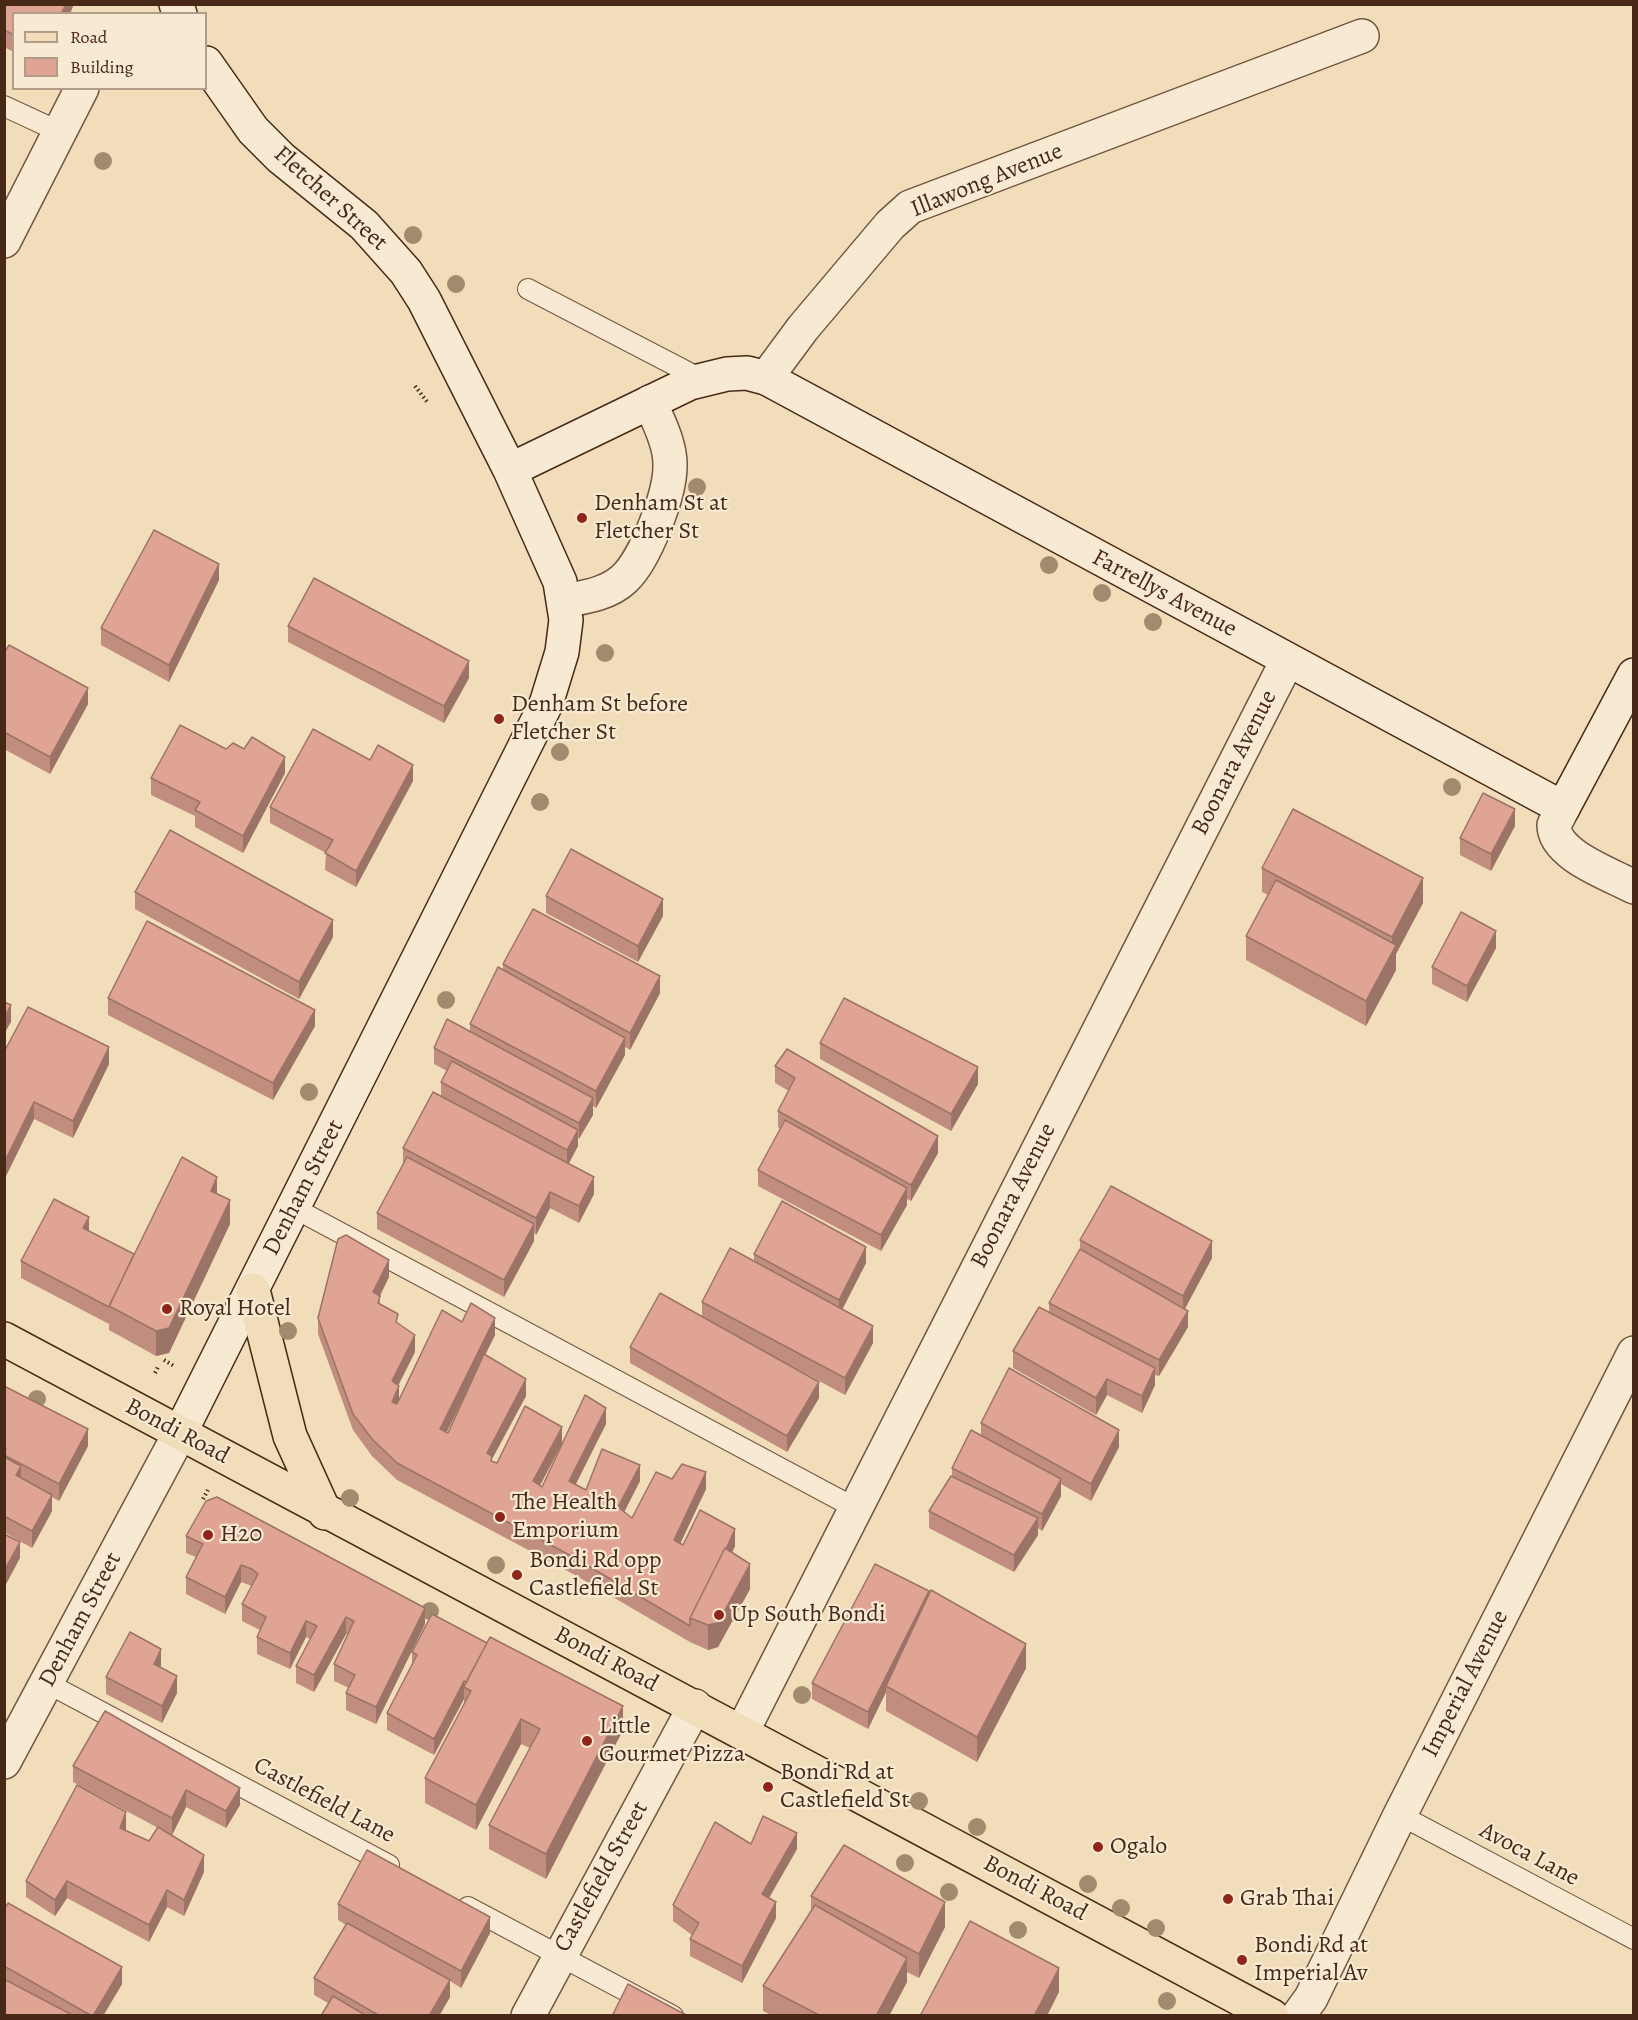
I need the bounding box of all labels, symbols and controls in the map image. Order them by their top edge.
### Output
legend [12,12,207,90]
text: Road [70,25,107,49]
text: Building [70,55,134,79]
street label: Illawong Avenue [907,137,1067,225]
street label: Fletcher Street [267,140,393,258]
place label: Denham St at Fletcher St [594,490,728,546]
marker: Denham St at Fletcher St [575,511,589,525]
street label: Farrellys Avenue [1087,544,1241,644]
street label: Boonara Avenue [1186,686,1284,840]
place label: Denham St before Fletcher St [511,691,688,747]
marker: Denham St before Fletcher St [492,712,506,726]
street label: Denham Street [257,1115,351,1261]
street label: Boonara Avenue [965,1119,1063,1273]
place label: Royal Hotel [179,1295,291,1323]
marker: Royal Hotel [160,1302,174,1316]
street label: Bondi Road [120,1393,234,1471]
place label: The Health Emporium [512,1489,619,1545]
marker: The Health Emporium [493,1510,507,1524]
place label: H20 [220,1521,262,1549]
marker: H20 [201,1528,215,1542]
place label: Bondi Rd opp Castlefield St [529,1547,661,1603]
street label: Denham Street [33,1548,129,1692]
marker: Bondi Rd opp Castlefield St [510,1568,524,1582]
place label: Up South Bondi [731,1601,886,1629]
street label: Imperial Avenue [1417,1606,1515,1762]
marker: Up South Bondi [712,1608,726,1622]
street label: Bondi Road [549,1621,663,1699]
place label: Little Gourmet Pizza [599,1713,745,1769]
marker: Little Gourmet Pizza [580,1734,594,1748]
street label: Castlefield Lane [248,1752,400,1850]
place label: Bondi Rd at Castlefield St [780,1759,909,1815]
marker: Bondi Rd at Castlefield St [761,1780,775,1794]
street label: Castlefield Street [549,1797,655,1957]
street label: Avoca Lane [1474,1817,1584,1893]
place label: Ogalo [1110,1833,1167,1861]
marker: Ogalo [1091,1840,1105,1854]
street label: Bondi Road [978,1850,1092,1928]
place label: Grab Thai [1240,1885,1334,1913]
marker: Grab Thai [1221,1892,1235,1906]
place label: Bondi Rd at Imperial Av [1254,1932,1368,1988]
marker: Bondi Rd at Imperial Av [1235,1953,1249,1967]

